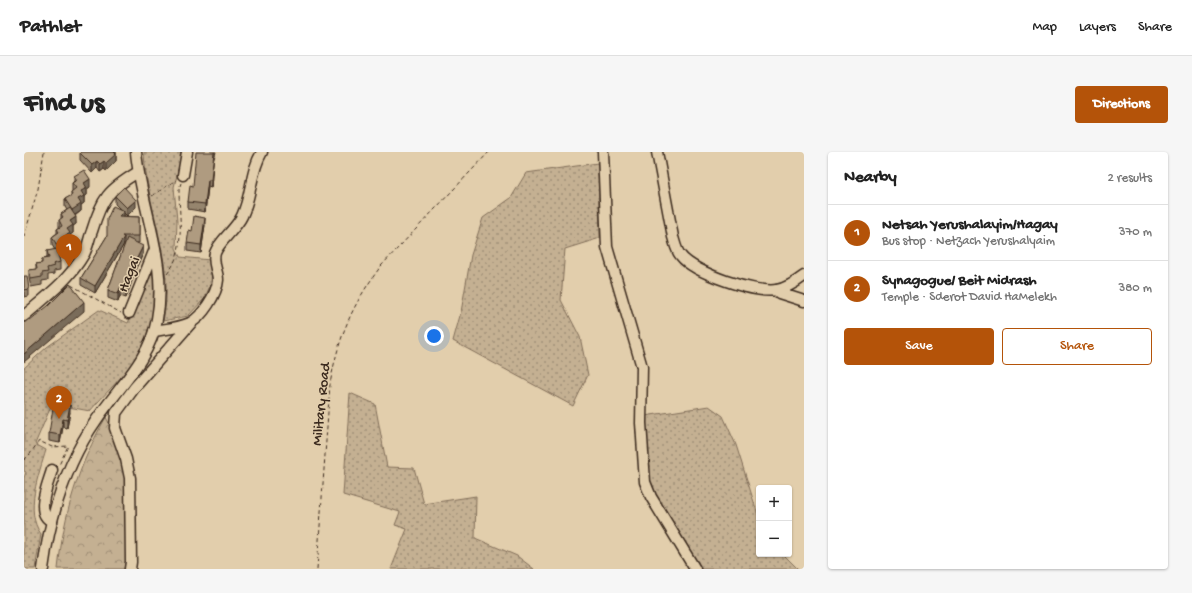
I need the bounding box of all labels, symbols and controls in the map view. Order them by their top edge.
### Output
text: Pathlet [20,16,81,39]
text: Map [1033,19,1057,36]
text: Layers [1079,19,1116,36]
text: Share [1138,19,1172,36]
button: Directions [1075,86,1168,123]
text: Find us [24,88,104,121]
text: Nearby [844,168,897,188]
text: 2 results [1107,171,1152,186]
text: Netsah Yerushalayim/Hagay [882,216,1058,234]
text: 1 [854,225,860,240]
text: 370 m [1119,225,1152,240]
pin: 1 [56,234,82,267]
text: Bus stop · Netzach Yerushalyaim [882,234,1055,249]
street label: Hagai [115,254,145,295]
text: Synagogue/ Beit Midrash [882,272,1037,290]
text: 2 [854,281,860,296]
text: 380 m [1118,281,1152,296]
text: Temple · Sderot David HaMelekh [882,290,1057,305]
your location [424,326,444,346]
button: Save [844,328,994,365]
button: Share [1002,328,1152,365]
street label: Military Road [309,360,335,447]
pin: 2 [46,386,72,419]
map controls [756,485,792,557]
button: + [756,485,792,521]
button: − [756,521,792,557]

